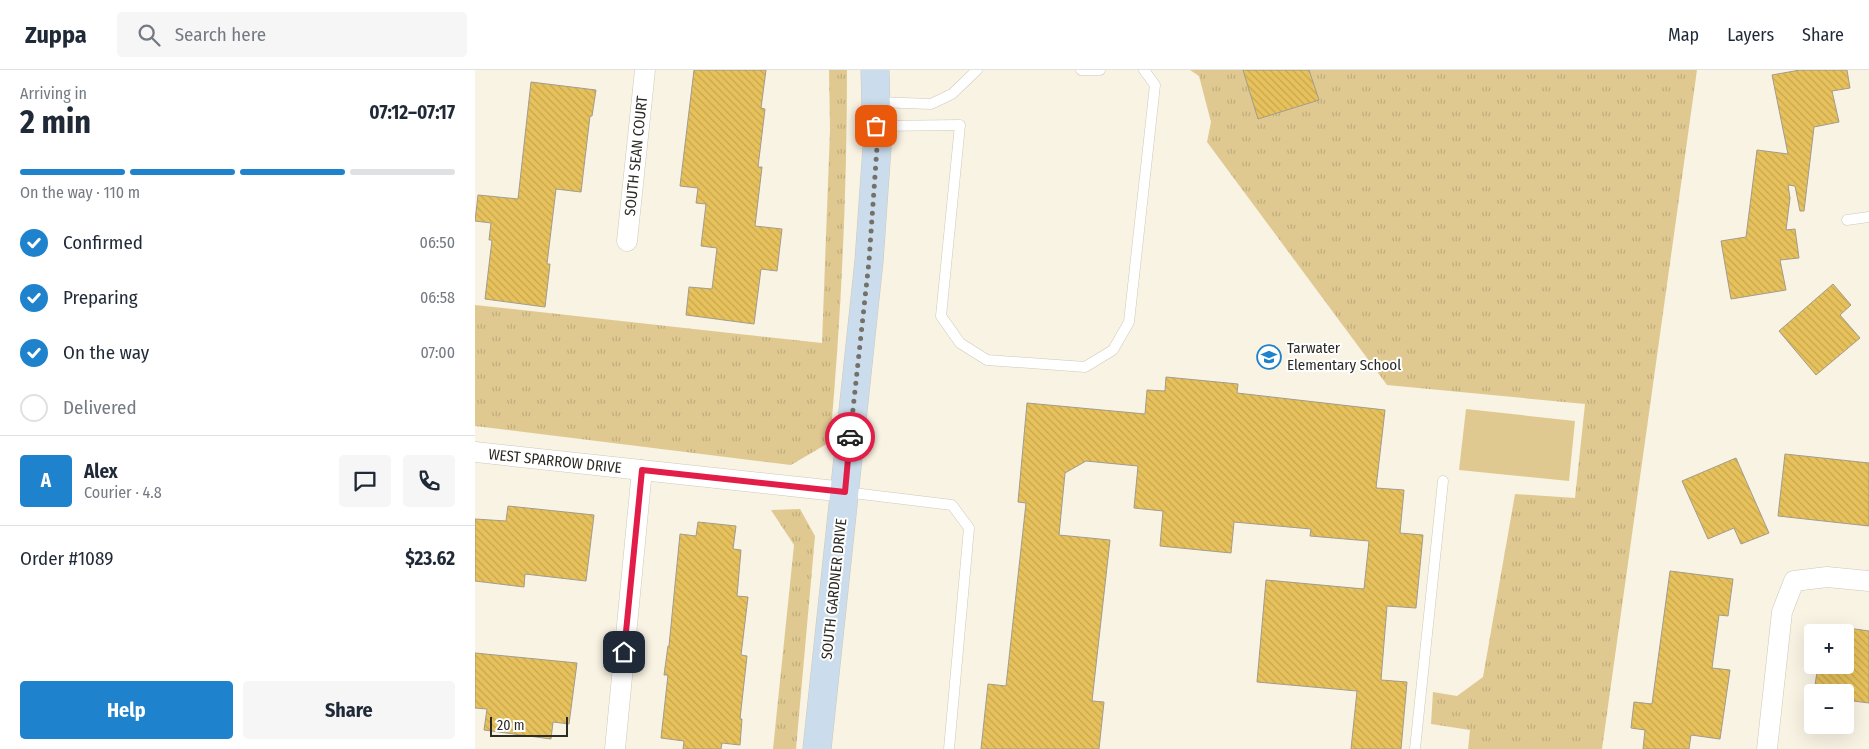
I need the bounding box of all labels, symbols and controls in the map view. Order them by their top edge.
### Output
search box [117,12,467,57]
text: Zuppa [25,21,87,49]
icon: search [135,21,163,49]
text: Search here [175,23,266,46]
text: Map [1668,24,1699,46]
text: Layers [1727,24,1774,46]
text: Share [1802,24,1844,46]
text: Arriving in [20,84,87,103]
street label: SOUTH SEAN COURT [621,95,651,217]
text: 07:12–07:17 [369,101,455,124]
text: 2 min [20,103,91,141]
pin [855,105,897,147]
icon: bag [862,112,890,140]
text: On the way · 110 m [20,183,140,202]
icon: check [20,229,48,257]
text: Confirmed [63,231,143,254]
text: 06:50 [420,233,455,252]
icon: check [20,284,48,312]
text: Preparing [63,286,138,309]
text: 06:58 [420,288,455,307]
icon: check [20,339,48,367]
place label: Tarwater Elementary School [1287,339,1401,374]
text: On the way [63,341,149,364]
text: 07:00 [420,343,455,362]
school or university icon: Tarwater Elementary School [1256,344,1282,370]
text: Delivered [63,396,137,419]
courier [825,412,875,462]
icon: car [836,423,864,451]
street label: WEST SPARROW DRIVE [487,445,623,477]
button: chat [339,455,391,507]
button: phone [403,455,455,507]
text: Alex [84,460,118,483]
text: A [41,469,51,492]
text: Courier · 4.8 [84,483,162,502]
street label: SOUTH GARDNER DRIVE [818,517,850,661]
text: Order #1089 [20,547,113,570]
text: $23.62 [405,547,455,570]
map controls [1804,624,1854,734]
button: + [1804,624,1854,674]
pin [603,631,645,673]
icon: home [610,638,638,666]
button: Help [20,681,233,739]
button: Share [243,681,455,739]
button: − [1804,684,1854,734]
scale bar [490,714,567,737]
text: 20 m [497,717,525,734]

